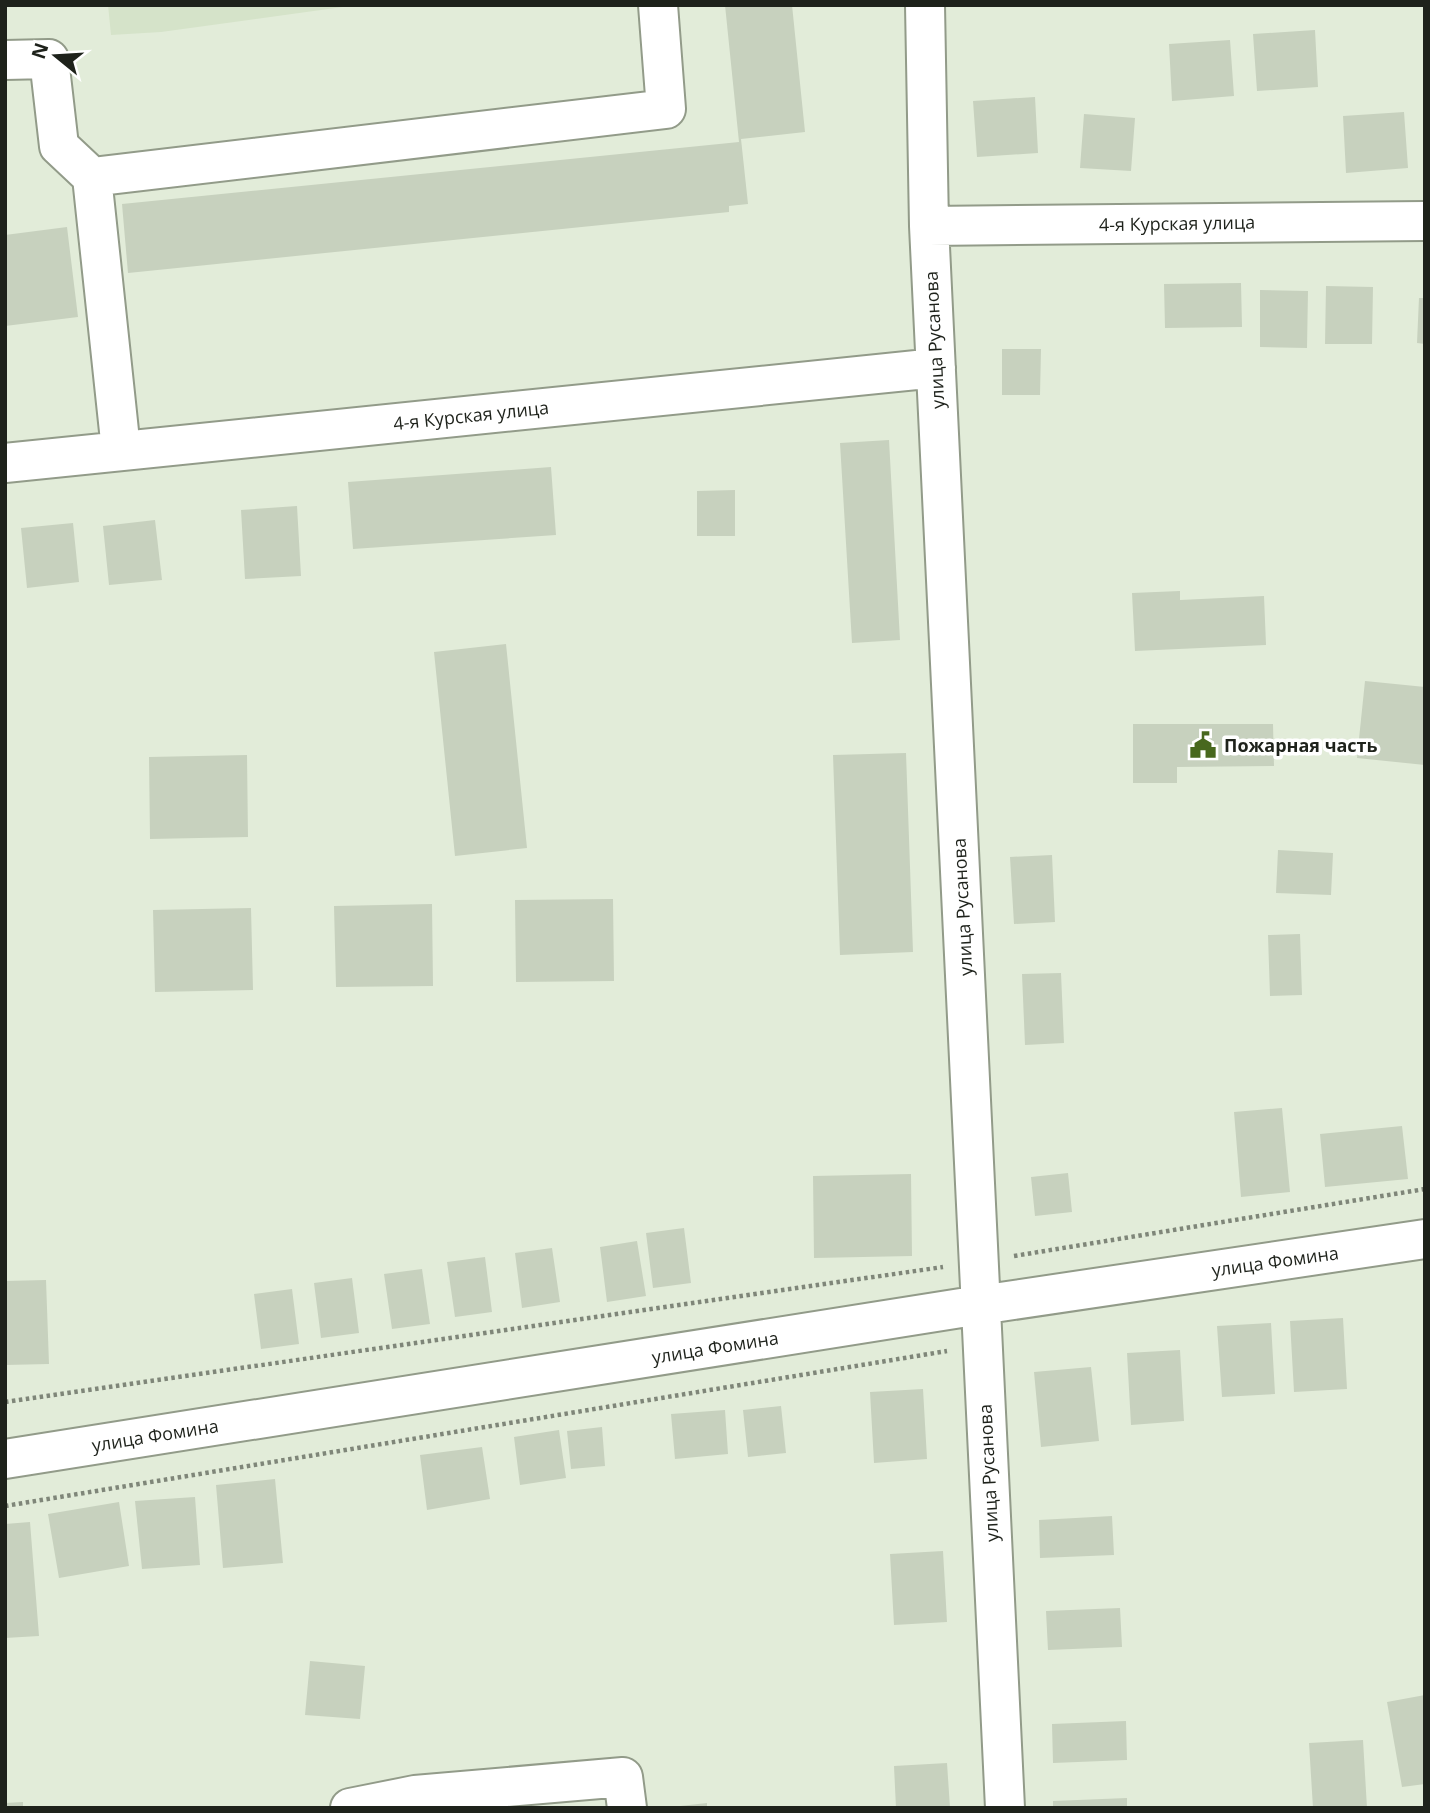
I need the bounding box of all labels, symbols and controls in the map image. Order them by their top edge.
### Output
north arrow [21,21,91,91]
text: N [25,39,55,62]
street label: 4-я Курская улица [1099,210,1255,236]
street label: улица Русанова [918,271,950,409]
street label: 4-я Курская улица [392,395,550,435]
public building icon: Пожарная часть [1188,730,1218,760]
place label: Пожарная часть [1224,733,1378,757]
street label: улица Русанова [946,838,978,976]
street label: улица Фомина [1210,1240,1340,1282]
street label: улица Фомина [650,1325,780,1369]
street label: улица Русанова [972,1404,1004,1542]
street label: улица Фомина [90,1413,220,1457]

